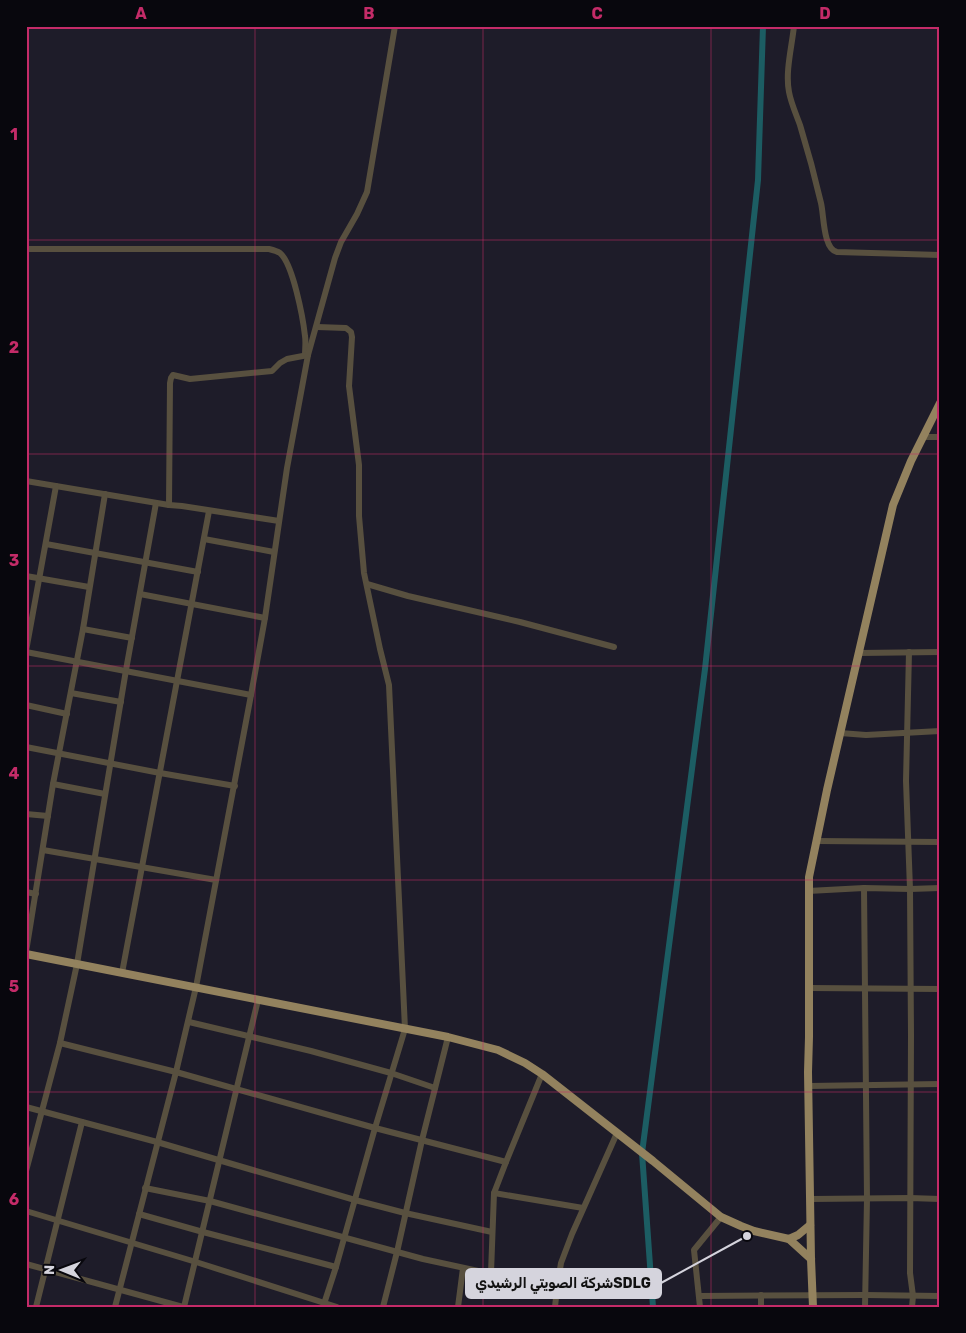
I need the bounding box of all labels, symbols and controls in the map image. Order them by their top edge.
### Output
text: A [135,4,147,23]
text: B [363,4,375,23]
text: C [591,4,603,23]
text: D [819,4,831,23]
text: 1 [10,125,18,144]
text: 2 [9,338,19,357]
text: 3 [9,551,19,570]
text: 4 [9,764,20,783]
text: 5 [9,977,19,996]
text: 6 [9,1190,19,1209]
north arrow [38,1246,88,1296]
text: N [41,1265,58,1275]
callout: شركة الصويتي الرشيديSDLG [466,1269,661,1298]
text: شركة الصويتي الرشيديSDLG [475,1275,651,1294]

